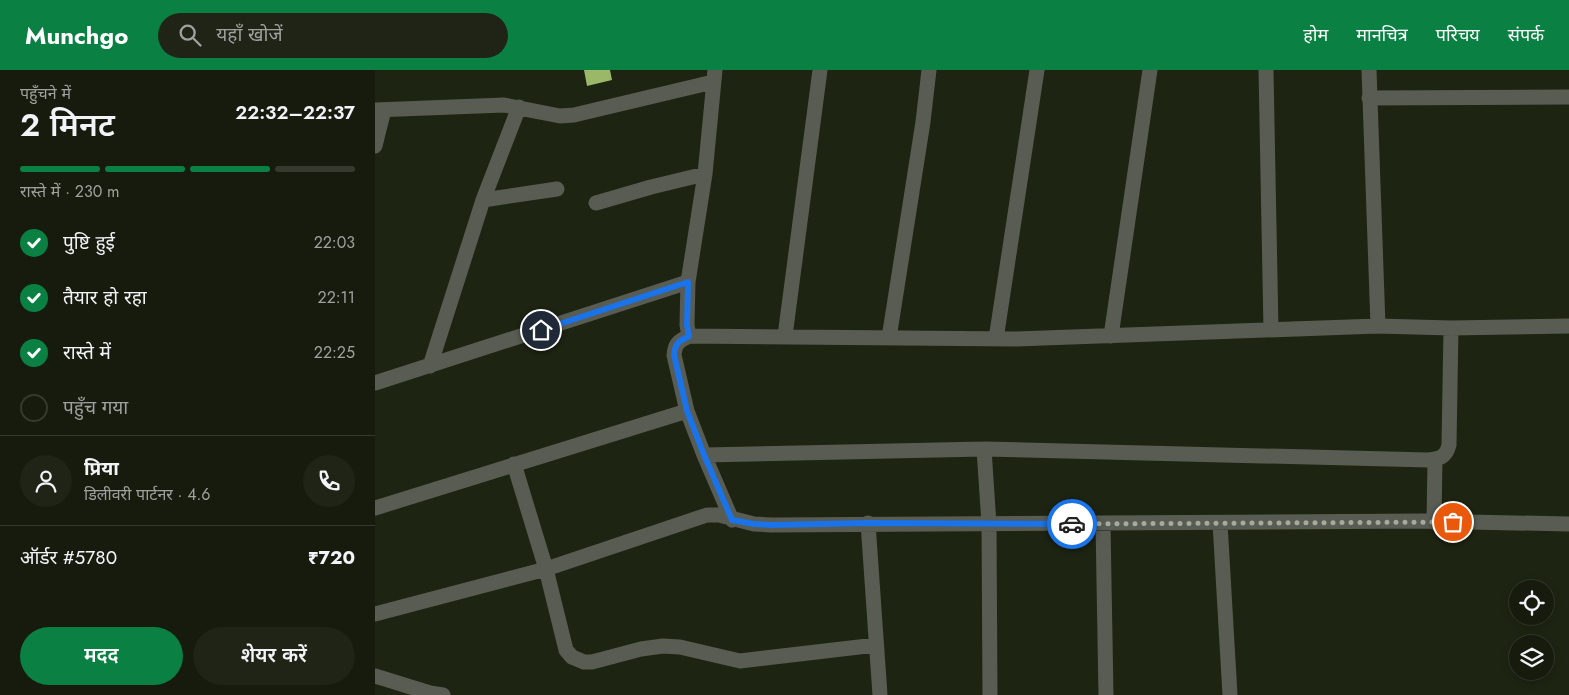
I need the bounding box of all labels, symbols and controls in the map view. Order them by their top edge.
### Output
search box [158,13,508,58]
text: Munchgo [25,18,128,53]
icon: search [176,21,204,49]
text: यहाँ खोजें [216,21,283,48]
text: होम [1303,22,1328,48]
text: मानचित्र [1356,22,1408,48]
text: परिचय [1436,22,1480,48]
text: संपर्क [1508,22,1544,48]
text: पहुँचने में [20,82,71,105]
text: 22:32–22:37 [235,99,355,126]
text: 2 मिनट [20,102,115,148]
text: रास्ते में · 230 m [20,180,120,203]
icon: check [20,229,48,257]
text: पुष्टि हुई [63,229,115,256]
text: 22:03 [314,231,355,254]
icon: check [20,284,48,312]
text: तैयार हो रहा [63,284,147,311]
text: 22:11 [318,286,355,309]
pin [520,309,562,351]
icon: home [527,316,555,344]
icon: check [20,339,48,367]
text: रास्ते में [63,339,111,366]
text: 22:25 [314,341,355,364]
text: पहुँच गया [63,394,128,421]
button: person [20,455,72,507]
text: प्रिया [84,455,119,482]
button: phone [303,455,355,507]
text: डिलीवरी पार्टनर · 4.6 [84,483,211,506]
courier [1047,499,1097,549]
pin [1432,501,1474,543]
icon: bag [1439,508,1467,536]
icon: car [1058,510,1086,538]
text: ऑर्डर #5780 [20,544,117,571]
text: ₹720 [308,544,355,571]
map controls [1509,580,1554,680]
button: locate [1509,580,1554,625]
button: मदद [20,627,183,685]
button: शेयर करें [193,627,355,685]
button: layers [1509,635,1554,680]

